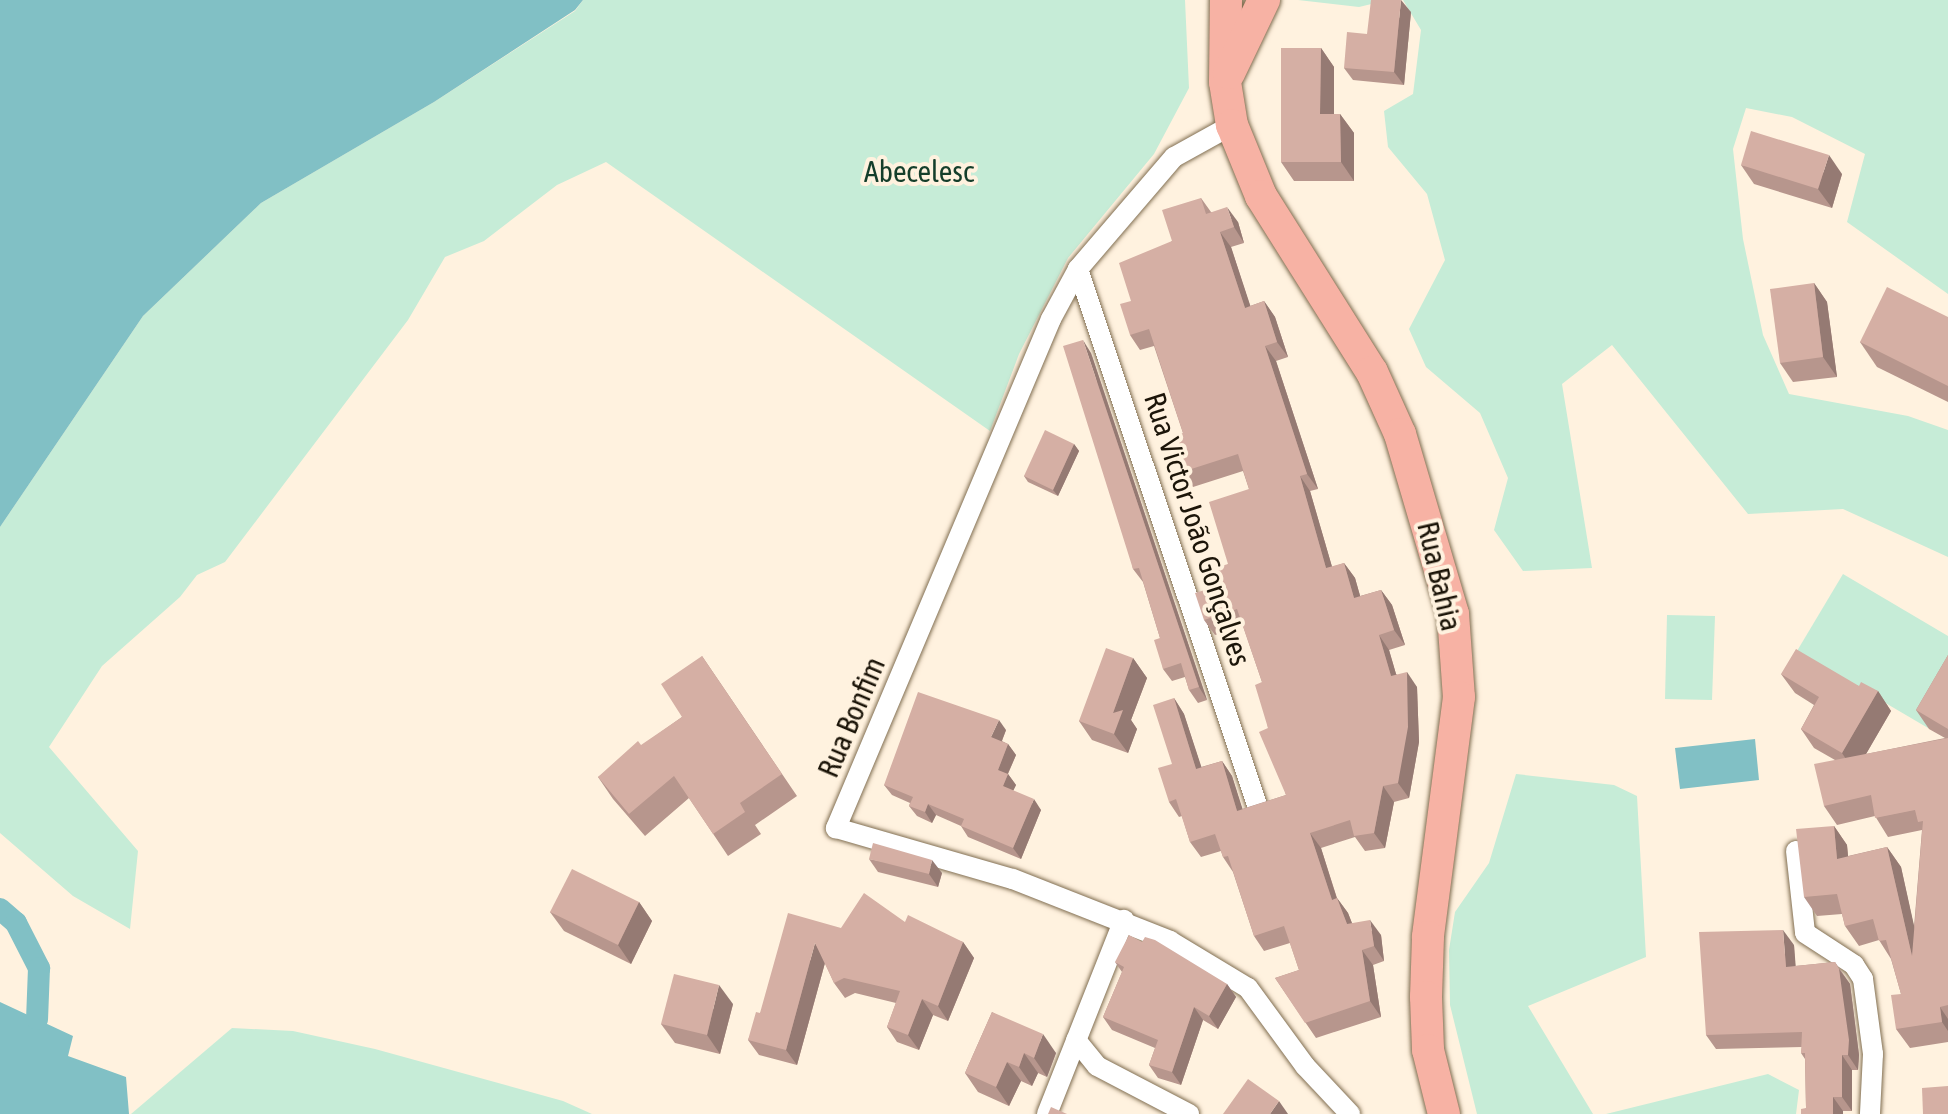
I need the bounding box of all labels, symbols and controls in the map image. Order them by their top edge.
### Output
park label: Abecelesc [864,153,974,189]
street label: Rua Victor João Gonçalves [1137,388,1259,670]
street label: Rua Bahia [1410,518,1470,634]
street label: Rua Bonfim [810,651,892,783]

